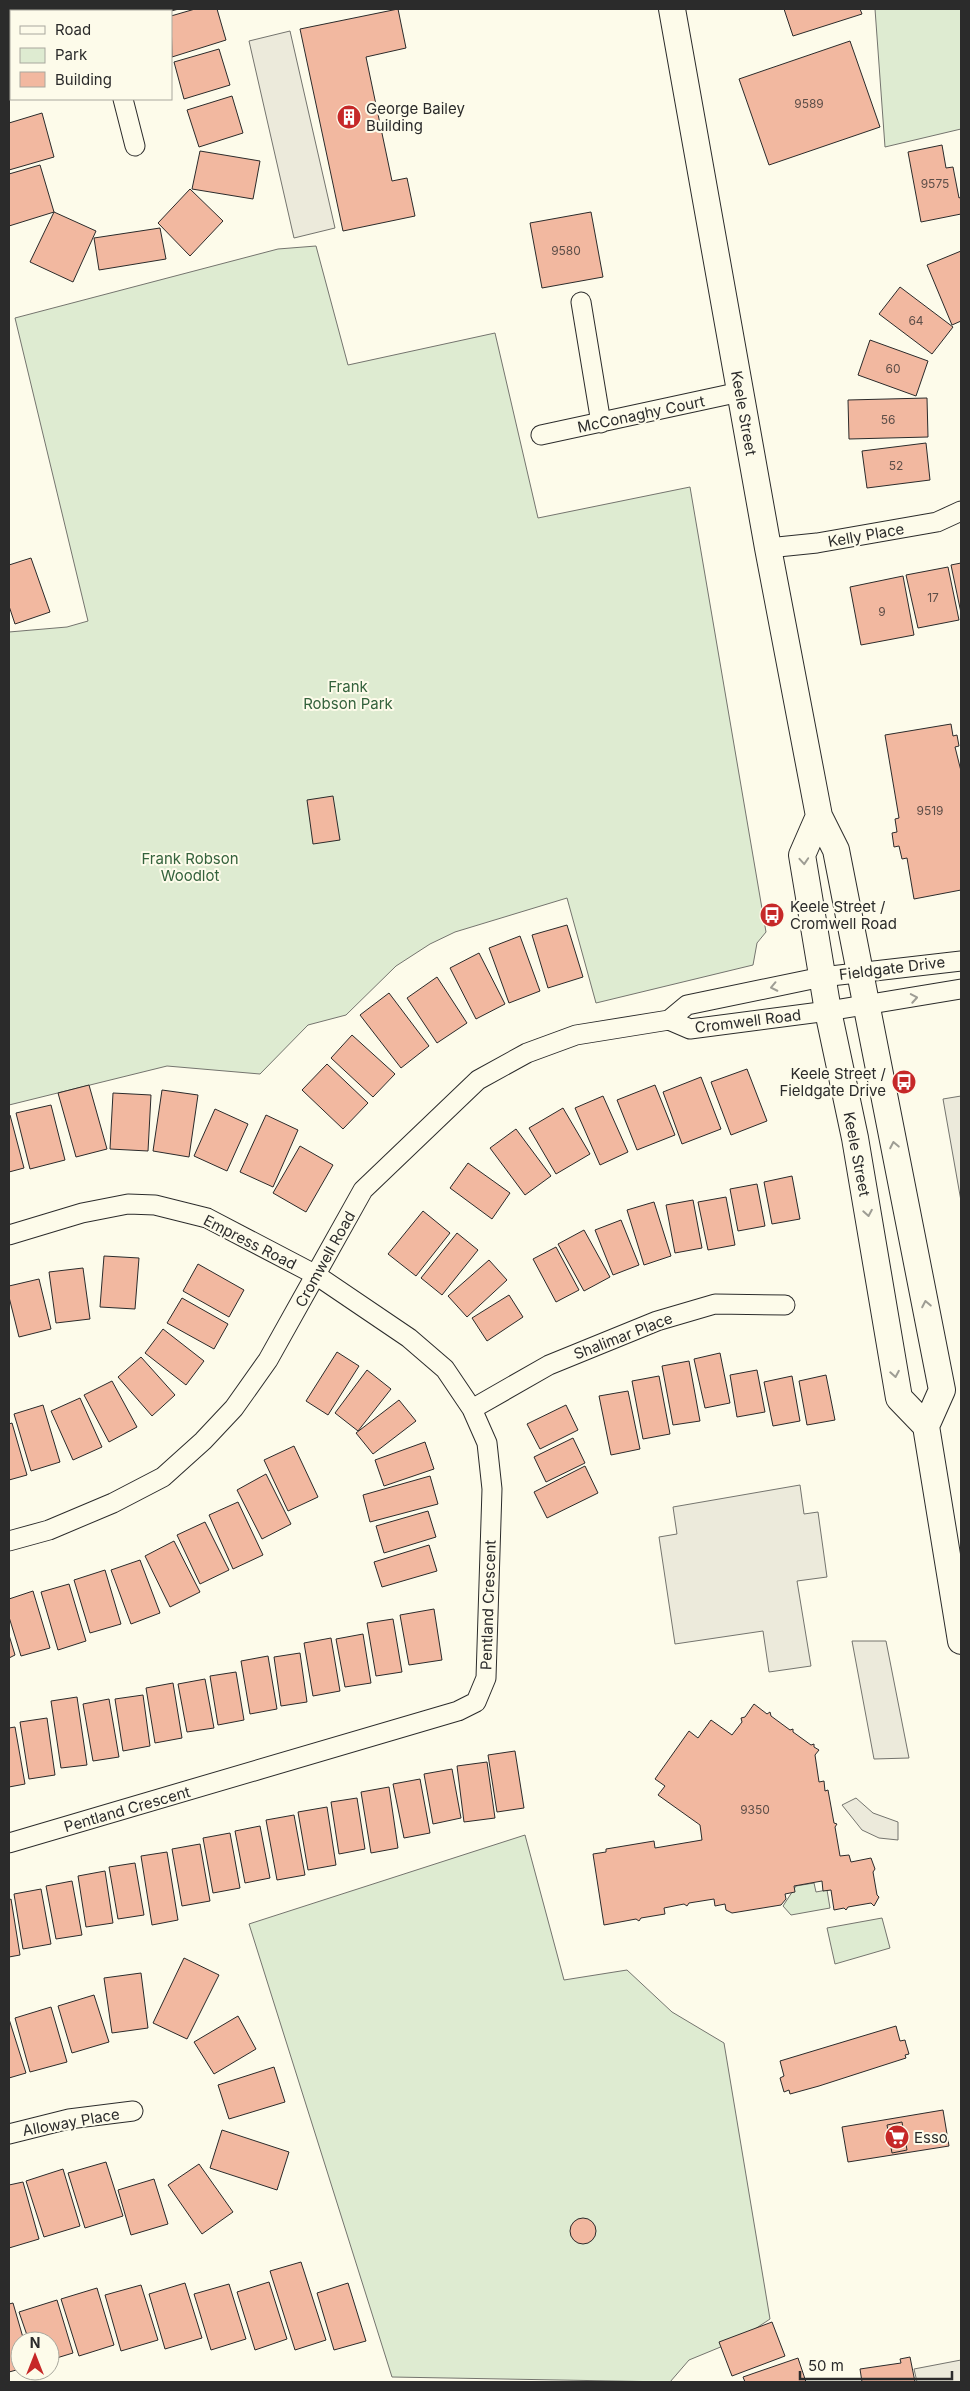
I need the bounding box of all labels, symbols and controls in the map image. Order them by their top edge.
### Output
legend [10,10,172,100]
text: Road [55,20,91,39]
text: Park [55,45,88,64]
text: Building [55,70,112,89]
house number: 9589 [794,96,824,111]
place label: George Bailey Building [366,99,465,135]
building icon: George Bailey Building [336,104,362,130]
house number: 9575 [921,176,949,191]
house number: 9580 [551,243,581,258]
house number: 64 [908,313,924,328]
house number: 60 [885,361,901,376]
street label: Keele Street [727,369,761,457]
street label: McConaghy Court [576,391,706,437]
house number: 56 [881,412,895,427]
house number: 52 [889,458,903,473]
street label: Kelly Place [826,519,906,551]
house number: 17 [927,590,939,605]
house number: 9 [878,604,886,619]
park label: Frank Robson Park [303,677,394,713]
house number: 9519 [916,803,944,818]
park label: Frank Robson Woodlot [141,849,239,885]
one-way arrow [798,858,809,866]
place label: Keele Street / Cromwell Road [790,897,897,933]
bus stop icon: Keele Street / Cromwell Road [759,902,785,928]
street label: Fieldgate Drive [838,952,946,984]
one-way arrow [770,981,779,991]
one-way arrow [909,993,918,1003]
street label: Cromwell Road [694,1005,802,1037]
place label: Keele Street / Fieldgate Drive [779,1064,887,1100]
bus stop icon: Keele Street / Fieldgate Drive [891,1069,917,1095]
street label: Keele Street [839,1110,875,1198]
one-way arrow [889,1140,900,1149]
street label: Cromwell Road [291,1208,359,1310]
one-way arrow [863,1209,873,1218]
street label: Empress Road [200,1210,300,1274]
one-way arrow [921,1299,932,1308]
street label: Shalimar Place [571,1308,675,1364]
one-way arrow [890,1369,900,1378]
street label: Pentland Crescent [476,1539,500,1671]
street label: Pentland Crescent [62,1782,192,1836]
house number: 9350 [740,1802,770,1817]
street label: Alloway Place [21,2104,121,2140]
supermarket icon: Esso [884,2124,910,2150]
place label: Esso [914,2128,948,2147]
north arrow [10,2331,60,2381]
text: N [30,2334,40,2351]
scale bar [800,2348,952,2380]
text: 50 m [808,2356,844,2375]

